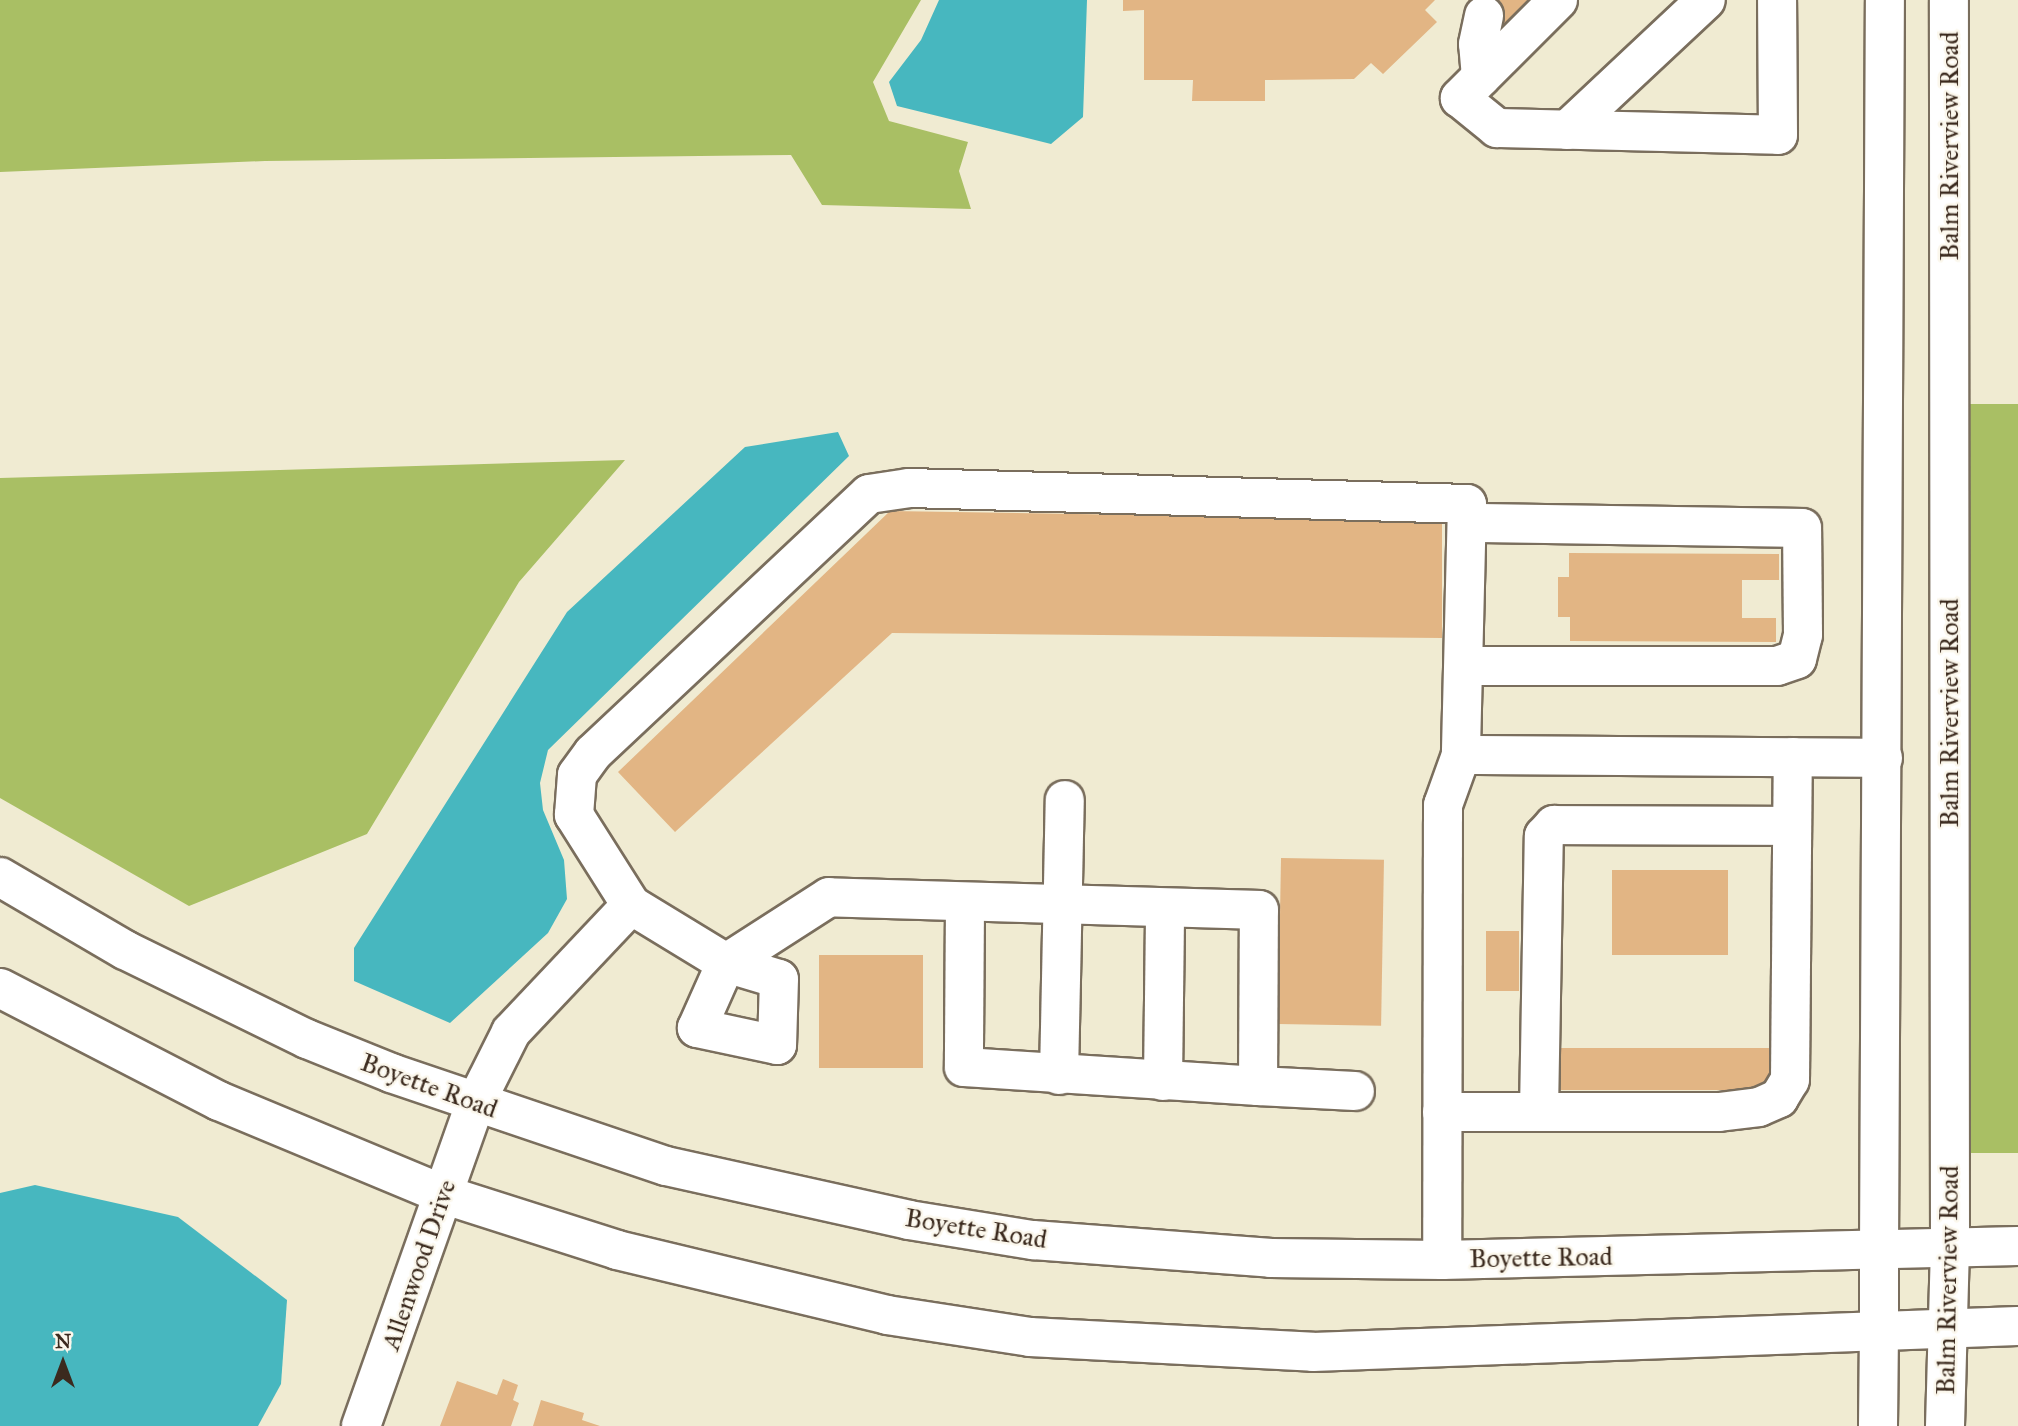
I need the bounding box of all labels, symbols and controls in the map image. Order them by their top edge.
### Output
street label: Balm Riverview Road [1934,31,1966,261]
street label: Balm Riverview Road [1934,598,1966,828]
street label: Boyette Road [356,1047,502,1125]
street label: Balm Riverview Road [1930,1165,1966,1395]
street label: Allenwood Drive [375,1176,463,1354]
street label: Boyette Road [903,1202,1049,1256]
street label: Boyette Road [1469,1241,1613,1275]
north arrow [28,1328,98,1398]
text: N [55,1330,71,1353]

